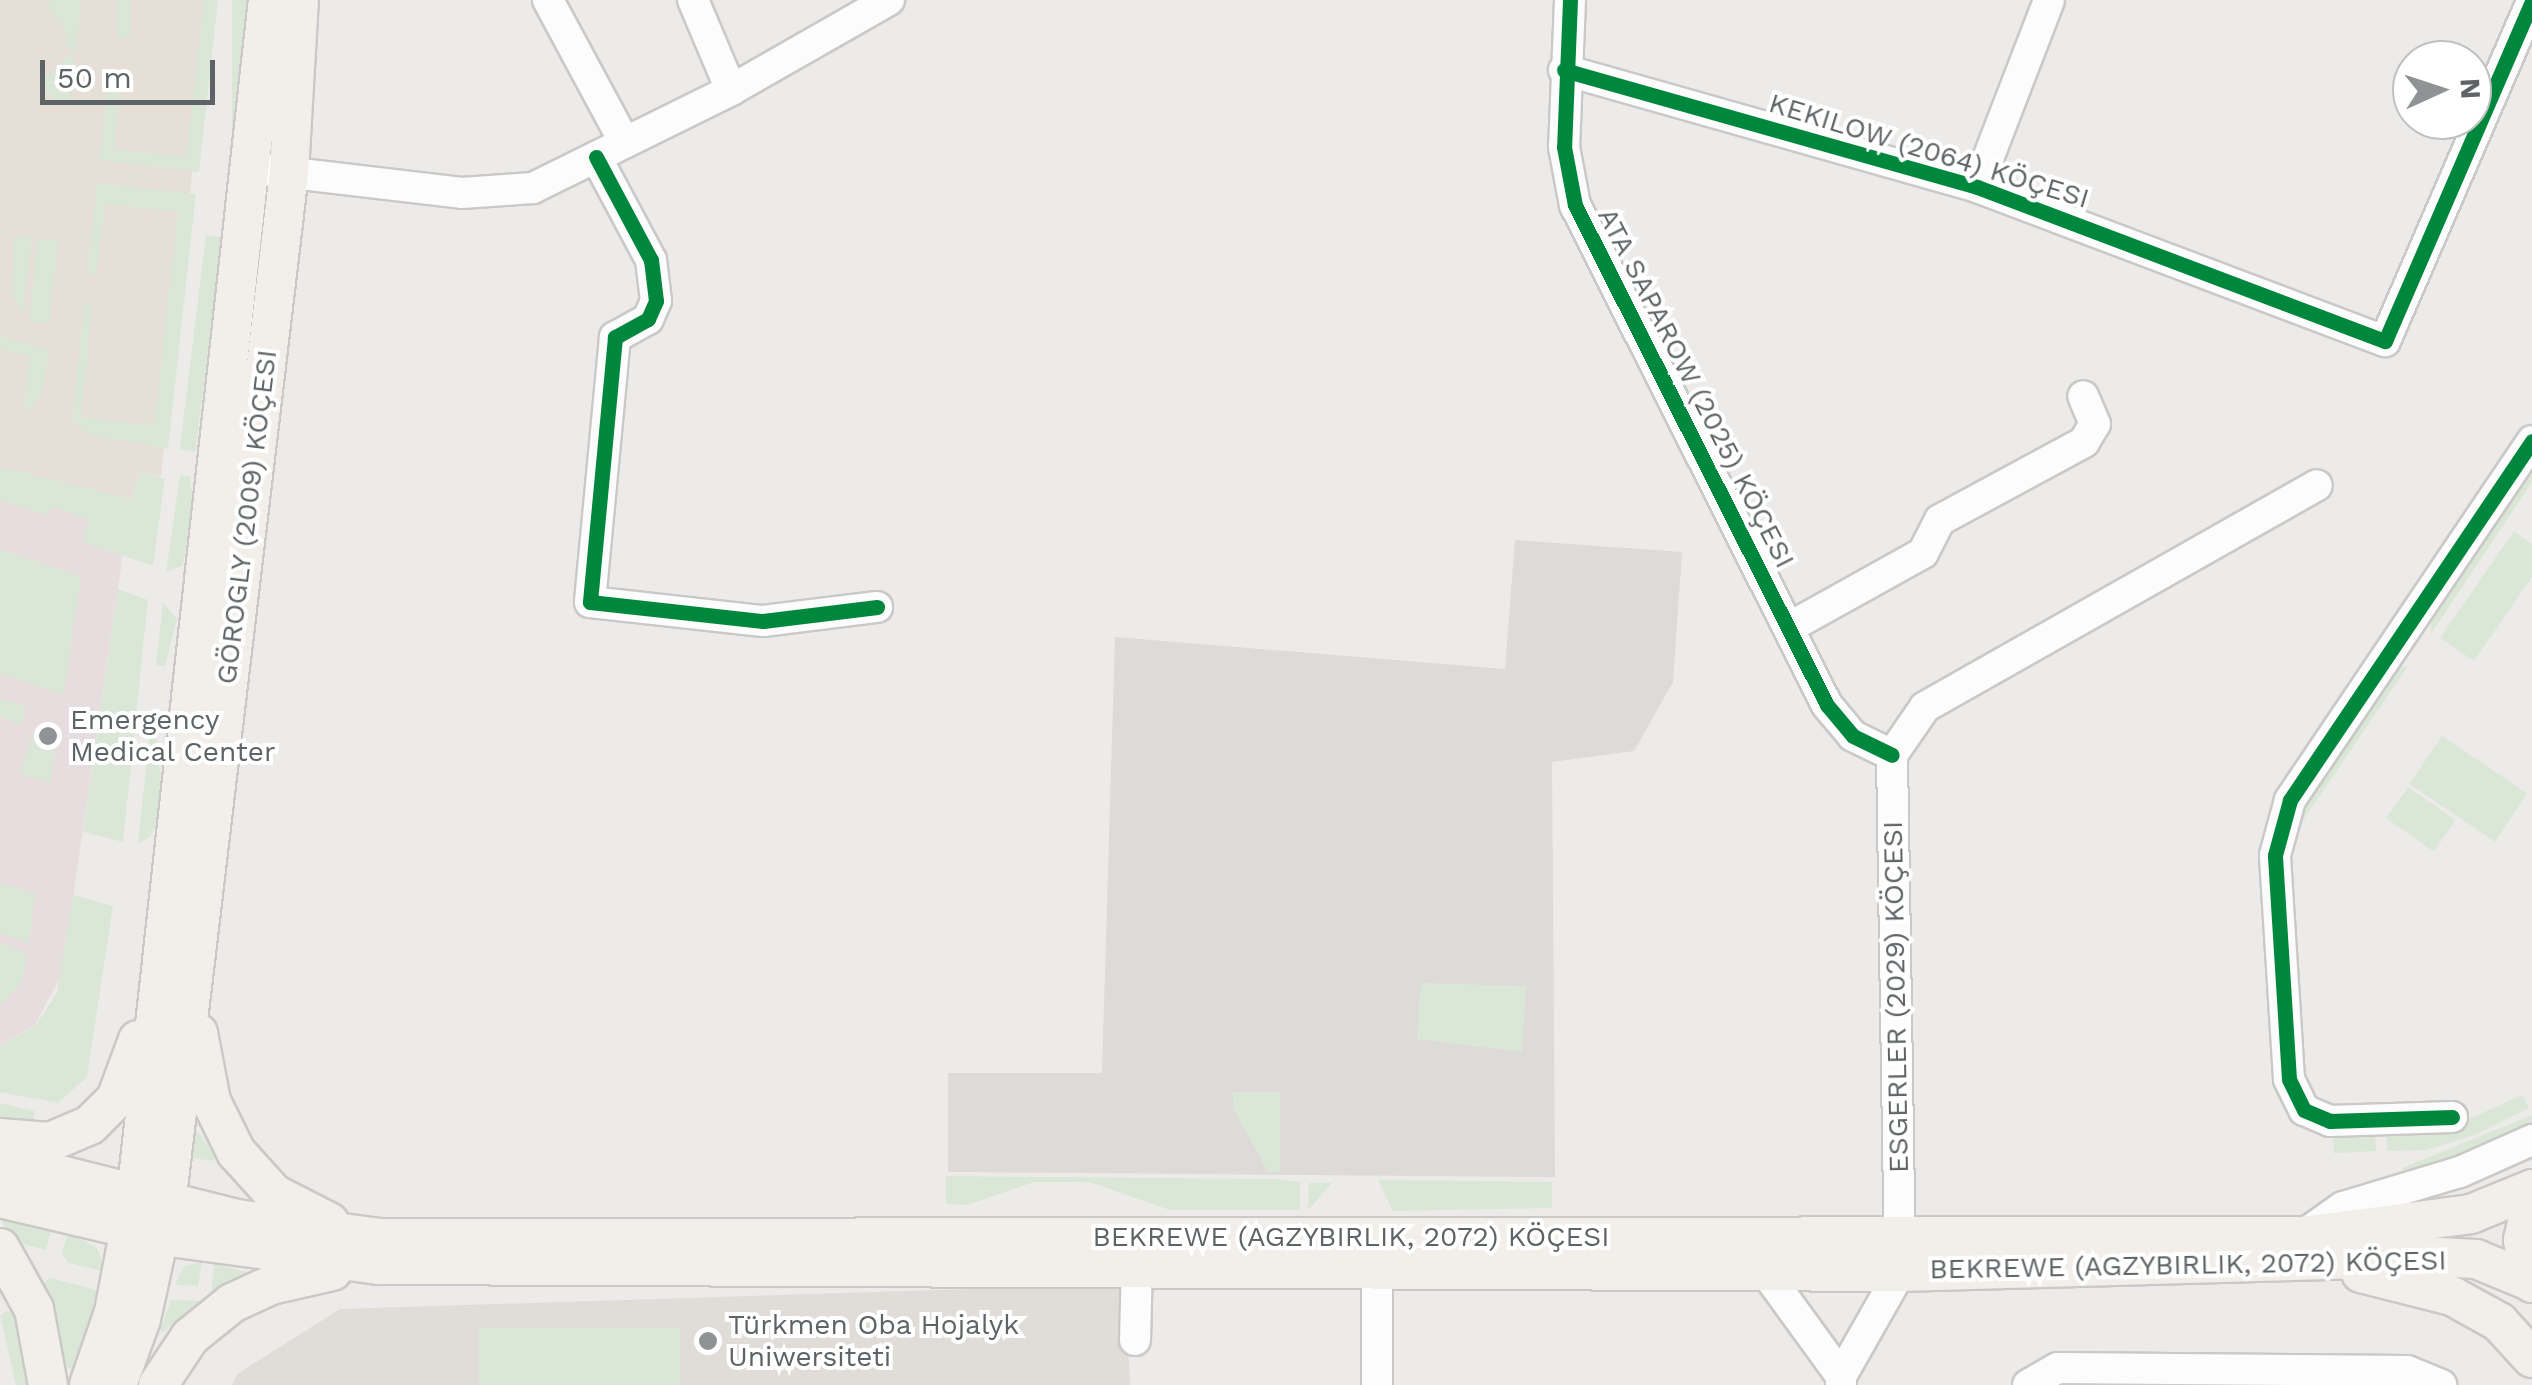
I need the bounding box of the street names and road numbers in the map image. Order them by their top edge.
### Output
street label: KEKILOW (2064) KÖÇESI [1765,86,2093,216]
street label: ATA SAPAROW (2025) KÖÇESI [1590,202,1802,574]
street label: GÖROGLY (2009) KÖÇESI [210,347,284,687]
street label: ESGERLER (2029) KÖÇESI [1876,821,1916,1173]
street label: BEKREWE (AGZYBIRLIK, 2072) KÖÇESI [1092,1220,1610,1254]
street label: BEKREWE (AGZYBIRLIK, 2072) KÖÇESI [1929,1244,2447,1286]

